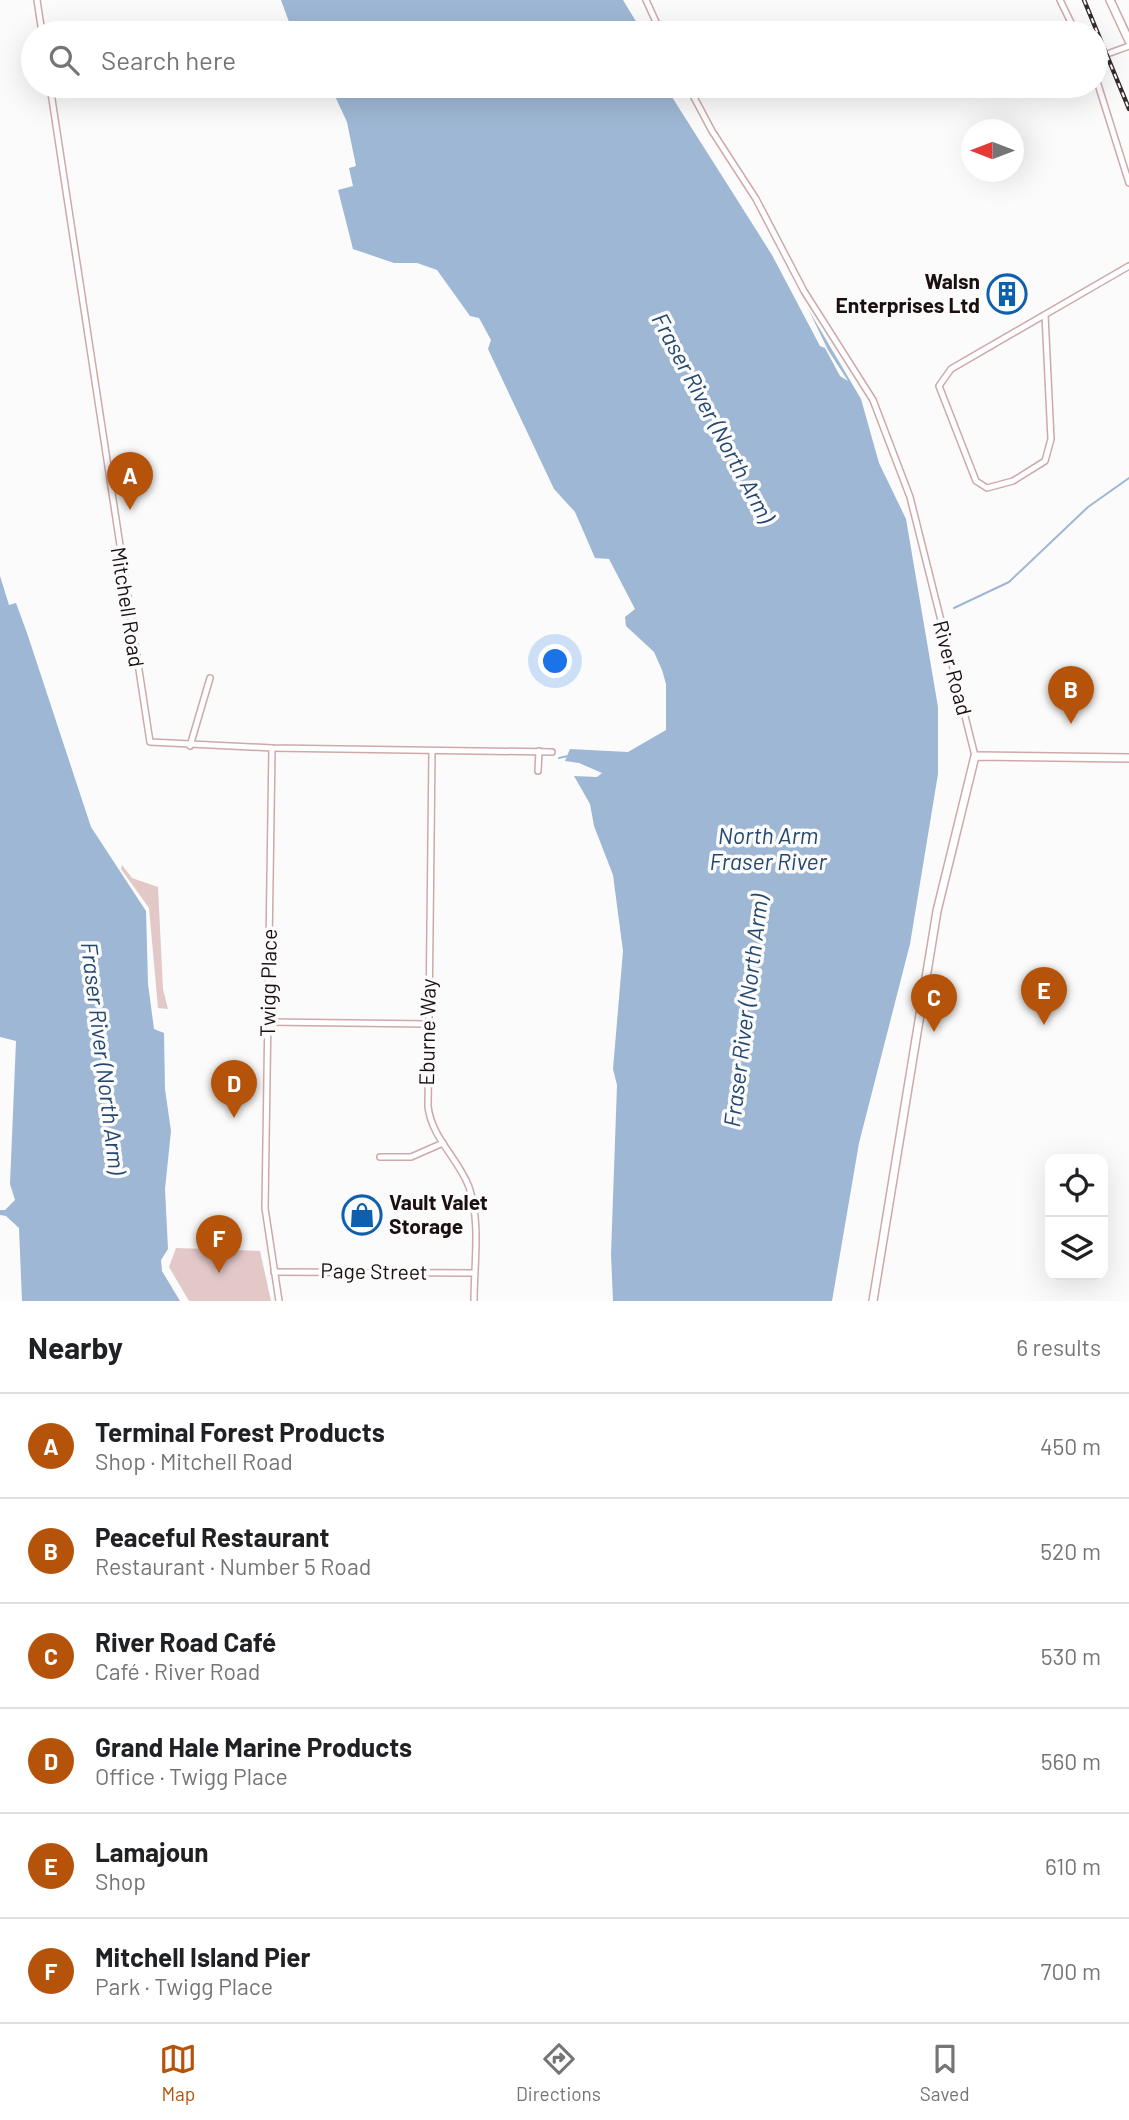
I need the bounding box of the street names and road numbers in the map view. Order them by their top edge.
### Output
street label: Mitchell Road [107,545,150,669]
street label: River Road [929,617,978,718]
street label: Twigg Place [254,929,281,1037]
street label: Eburne Way [413,978,440,1086]
street label: Page Street [320,1257,428,1284]

